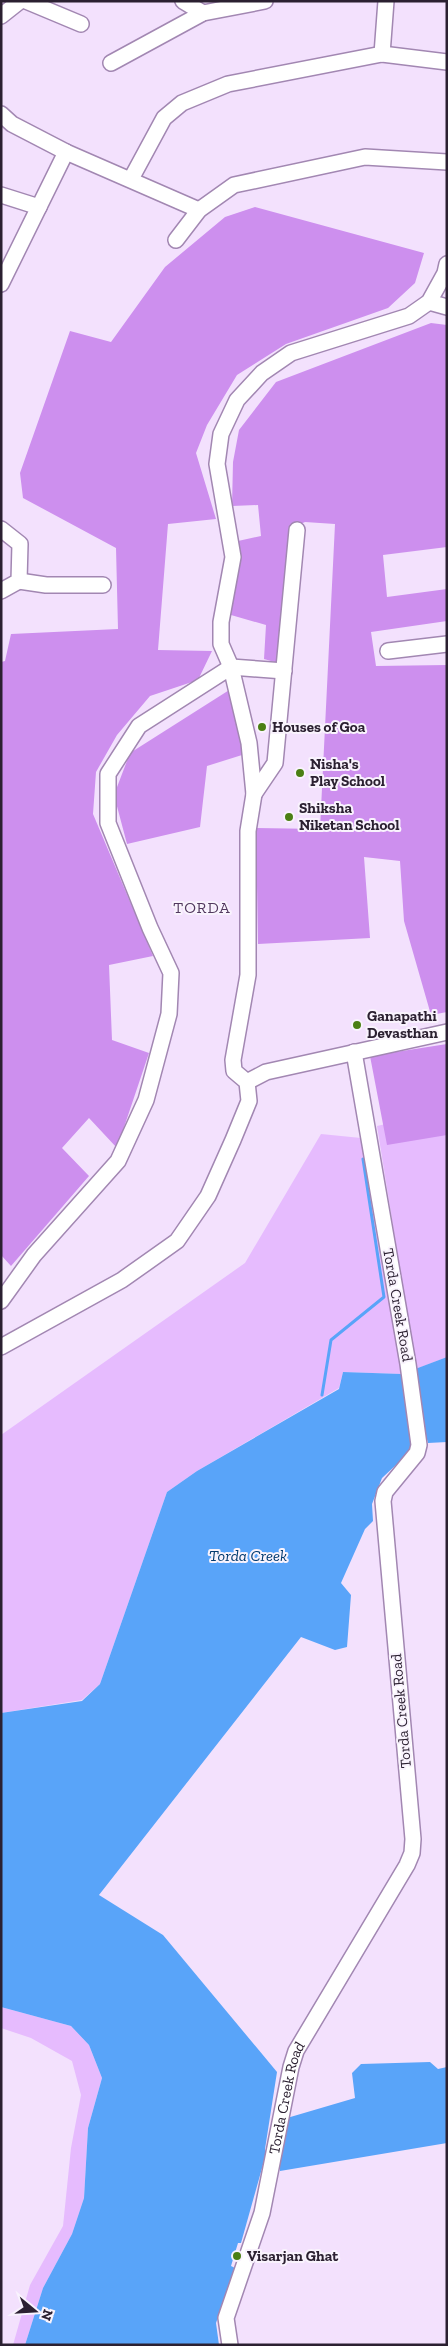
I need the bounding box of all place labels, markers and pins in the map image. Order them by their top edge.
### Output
place label: Houses of Goa [272,718,366,736]
marker: Houses of Goa [256,721,268,733]
place label: Nisha's Play School [310,755,385,790]
marker: Nisha's Play School [294,767,306,779]
place label: Shiksha Niketan School [299,799,399,834]
marker: Shiksha Niketan School [283,811,295,823]
place label: Ganapathi Devasthan [367,1007,438,1042]
marker: Ganapathi Devasthan [351,1019,363,1031]
place label: Visarjan Ghat [247,2247,339,2265]
marker: Visarjan Ghat [231,2250,243,2262]

